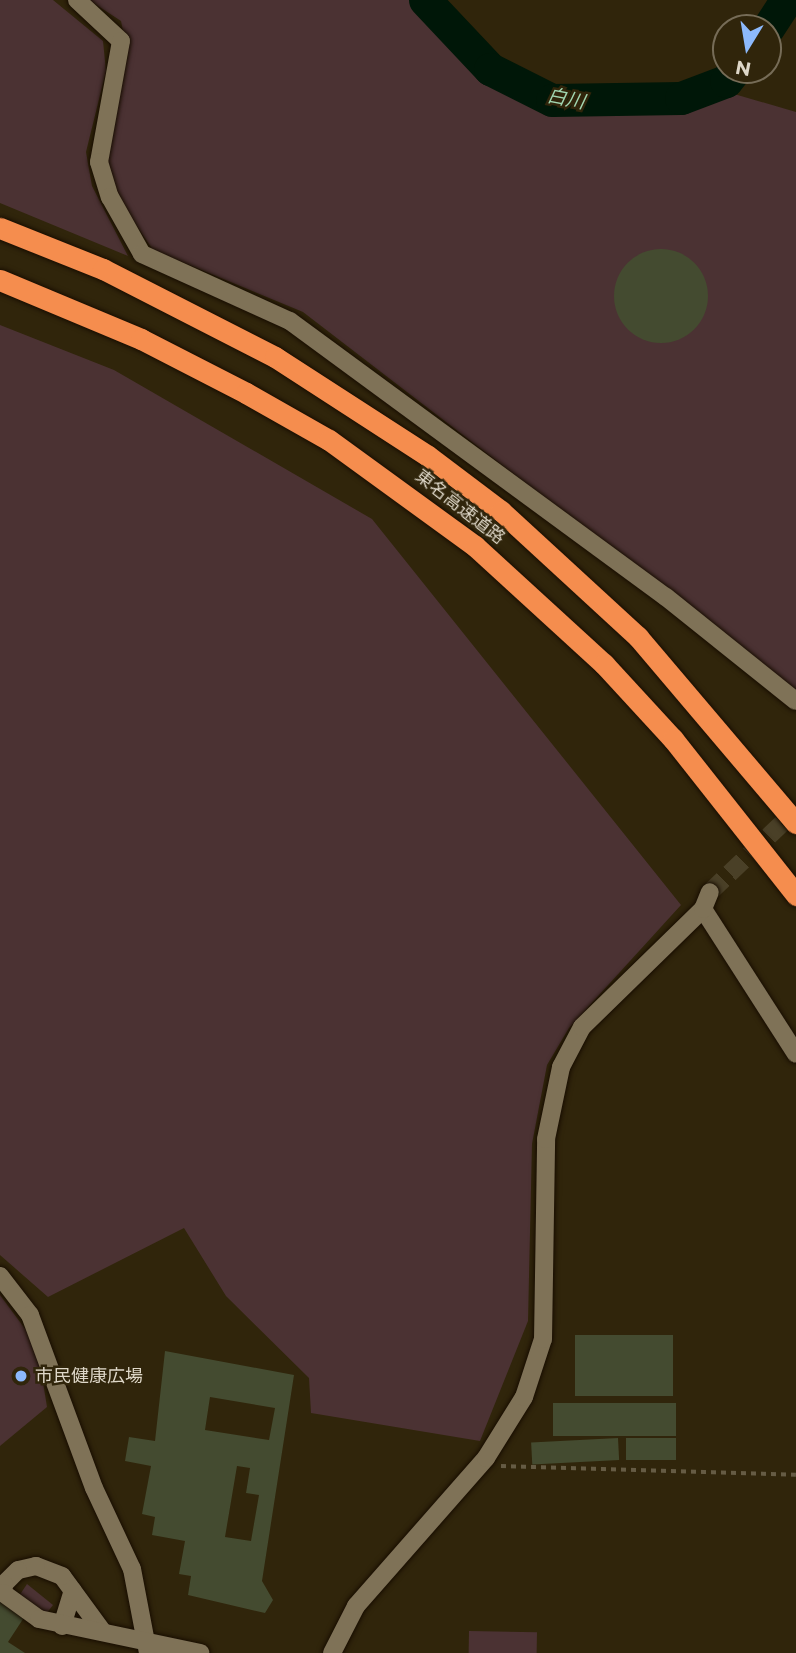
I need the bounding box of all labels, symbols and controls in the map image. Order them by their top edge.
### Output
north arrow [712,14,782,84]
text: N [734,55,753,81]
water label: 白川 [545,84,587,114]
street label: 東名高速道路 [411,465,509,549]
place label: 市民健康広場 [35,1365,143,1387]
marker: 市民健康広場 [13,1368,29,1384]

